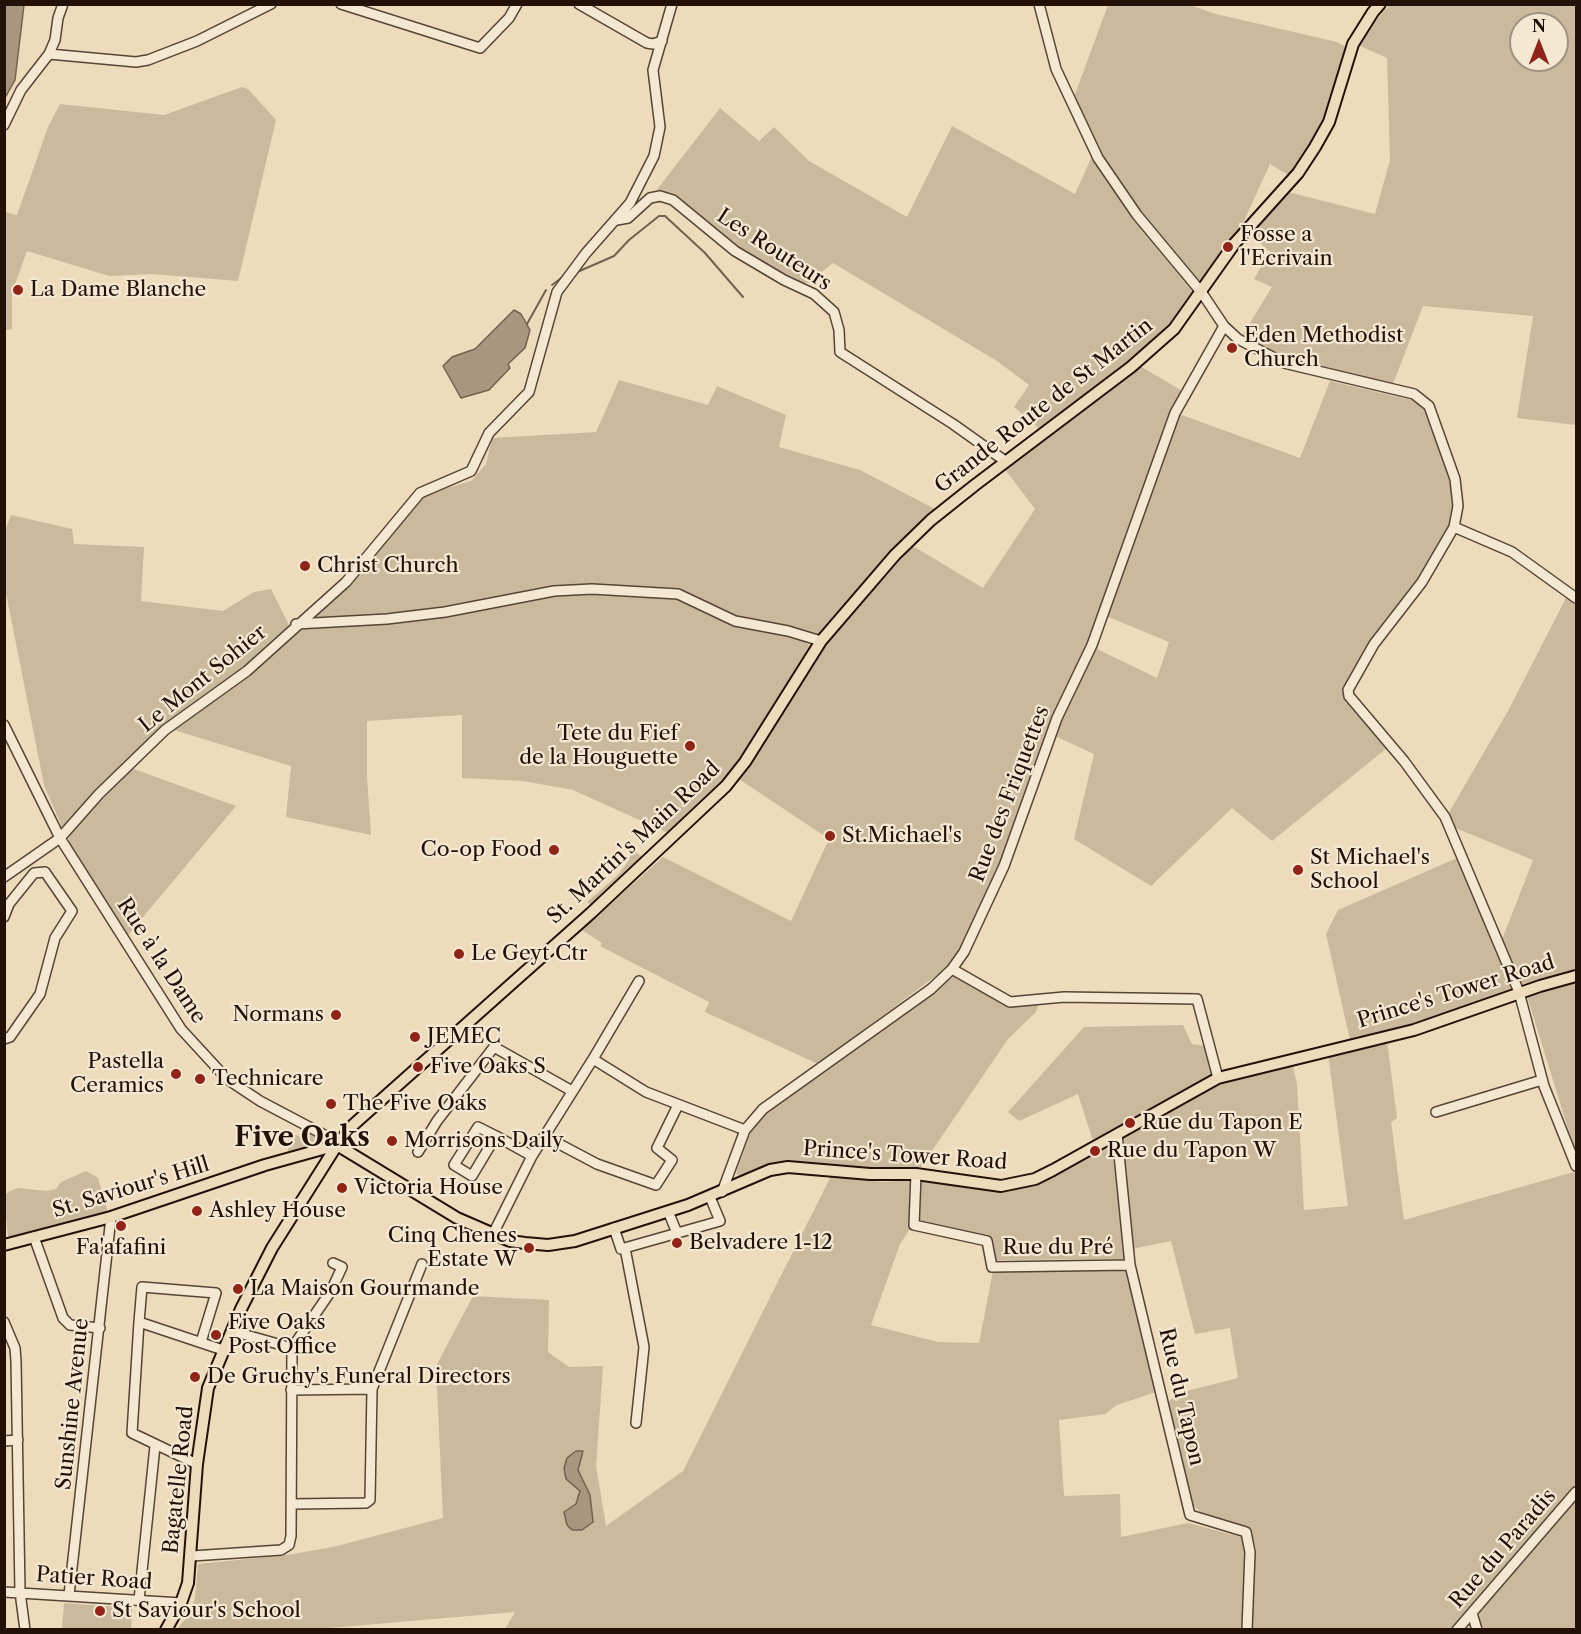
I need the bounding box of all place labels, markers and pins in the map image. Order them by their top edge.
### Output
place label: Fosse a l'Ecrivain [1240,222,1333,272]
marker: Fosse a l'Ecrivain [1221,240,1235,254]
place label: La Dame Blanche [30,277,206,303]
marker: La Dame Blanche [11,283,25,297]
place label: Eden Methodist Church [1244,323,1403,373]
marker: Eden Methodist Church [1225,341,1239,355]
place label: Christ Church [317,553,459,579]
marker: Christ Church [298,559,312,573]
place label: Tete du Fief de la Houguette [519,721,678,771]
marker: Tete du Fief de la Houguette [683,739,697,753]
place label: St.Michael's [842,823,962,849]
marker: St.Michael's [823,829,837,843]
place label: Co-op Food [421,837,542,863]
marker: Co-op Food [547,843,561,857]
place label: St Michael's School [1310,845,1430,895]
marker: St Michael's School [1291,863,1305,877]
place label: Le Geyt Ctr [471,941,588,967]
marker: Le Geyt Ctr [452,947,466,961]
place label: Normans [233,1002,324,1028]
marker: Normans [329,1008,343,1022]
place label: JEMEC [427,1024,501,1050]
marker: JEMEC [408,1030,422,1044]
place label: Pastella Ceramics [70,1049,164,1099]
place label: Five Oaks S [430,1054,546,1080]
marker: Five Oaks S [411,1060,425,1074]
place label: Technicare [212,1066,324,1092]
marker: Pastella Ceramics [169,1067,183,1081]
marker: Technicare [193,1072,207,1086]
place label: The Five Oaks [343,1091,487,1117]
marker: The Five Oaks [324,1097,338,1111]
place label: Rue du Tapon E [1142,1110,1303,1136]
marker: Rue du Tapon E [1123,1116,1137,1130]
place label: Morrisons Daily [404,1128,564,1154]
marker: Morrisons Daily [385,1134,399,1148]
place label: Rue du Tapon W [1107,1138,1276,1164]
marker: Rue du Tapon W [1088,1144,1102,1158]
place label: Victoria House [354,1175,503,1201]
marker: Victoria House [335,1181,349,1195]
place label: Ashley House [209,1198,346,1224]
marker: Ashley House [190,1204,204,1218]
marker: Fa'afafini [114,1219,128,1233]
place label: Cinq Chenes Estate W [388,1223,517,1273]
place label: Belvadere 1-12 [689,1230,833,1256]
place label: Fa'afafini [76,1235,166,1261]
marker: Belvadere 1-12 [670,1236,684,1250]
marker: Cinq Chenes Estate W [522,1241,536,1255]
place label: La Maison Gourmande [250,1276,480,1302]
marker: La Maison Gourmande [231,1282,245,1296]
place label: Five Oaks Post Office [228,1310,337,1360]
marker: Five Oaks Post Office [209,1328,223,1342]
place label: De Gruchy's Funeral Directors [207,1364,511,1390]
marker: De Gruchy's Funeral Directors [188,1370,202,1384]
place label: St Saviour's School [112,1598,301,1624]
marker: St Saviour's School [93,1604,107,1618]

